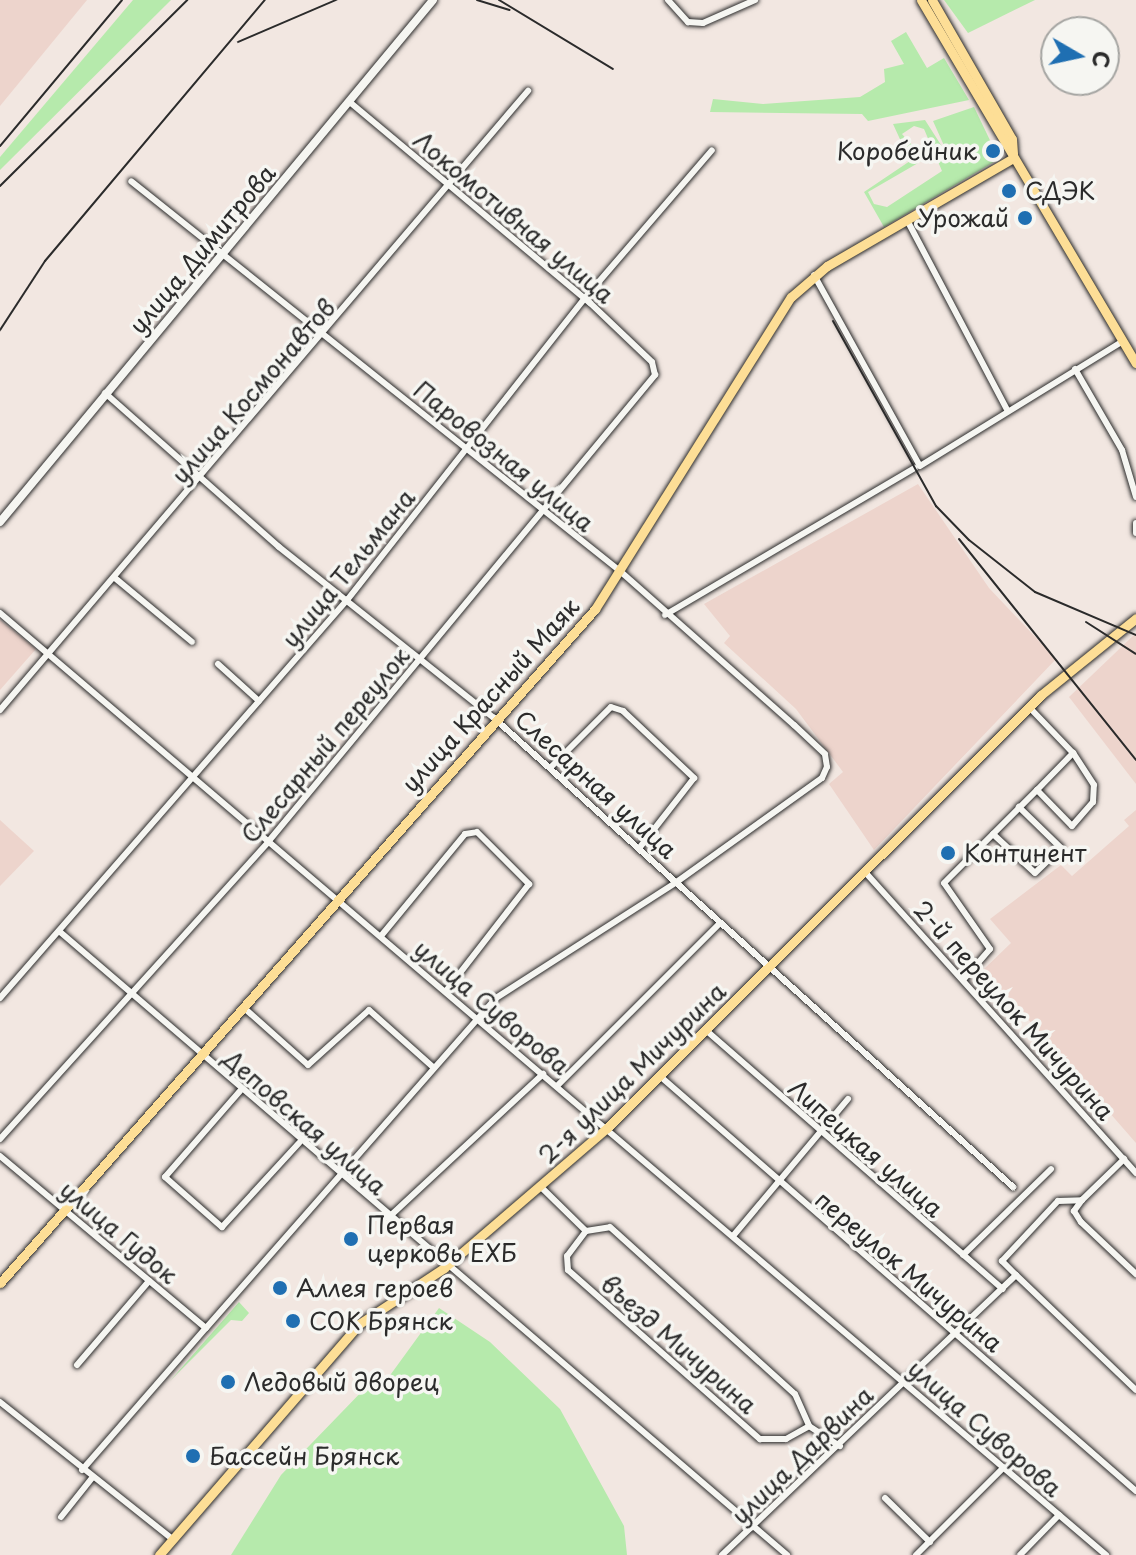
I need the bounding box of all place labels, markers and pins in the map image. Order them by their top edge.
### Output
place label: Коробейник [837,137,977,165]
marker: Коробейник [984,142,1002,160]
place label: СДЭК [1025,177,1095,205]
marker: СДЭК [1000,182,1018,200]
place label: Урожай [917,204,1009,232]
marker: Урожай [1016,209,1034,227]
place label: Континент [964,839,1086,867]
marker: Континент [939,844,957,862]
place label: Первая церковь ЕХБ [367,1211,517,1267]
marker: Первая церковь ЕХБ [342,1230,360,1248]
place label: Аллея героев [296,1274,453,1302]
marker: Аллея героев [271,1279,289,1297]
place label: СОК Брянск [309,1307,454,1335]
marker: СОК Брянск [284,1312,302,1330]
place label: Ледовый дворец [244,1368,439,1396]
marker: Ледовый дворец [219,1373,237,1391]
place label: Бассейн Брянск [209,1442,400,1470]
marker: Бассейн Брянск [184,1447,202,1465]

